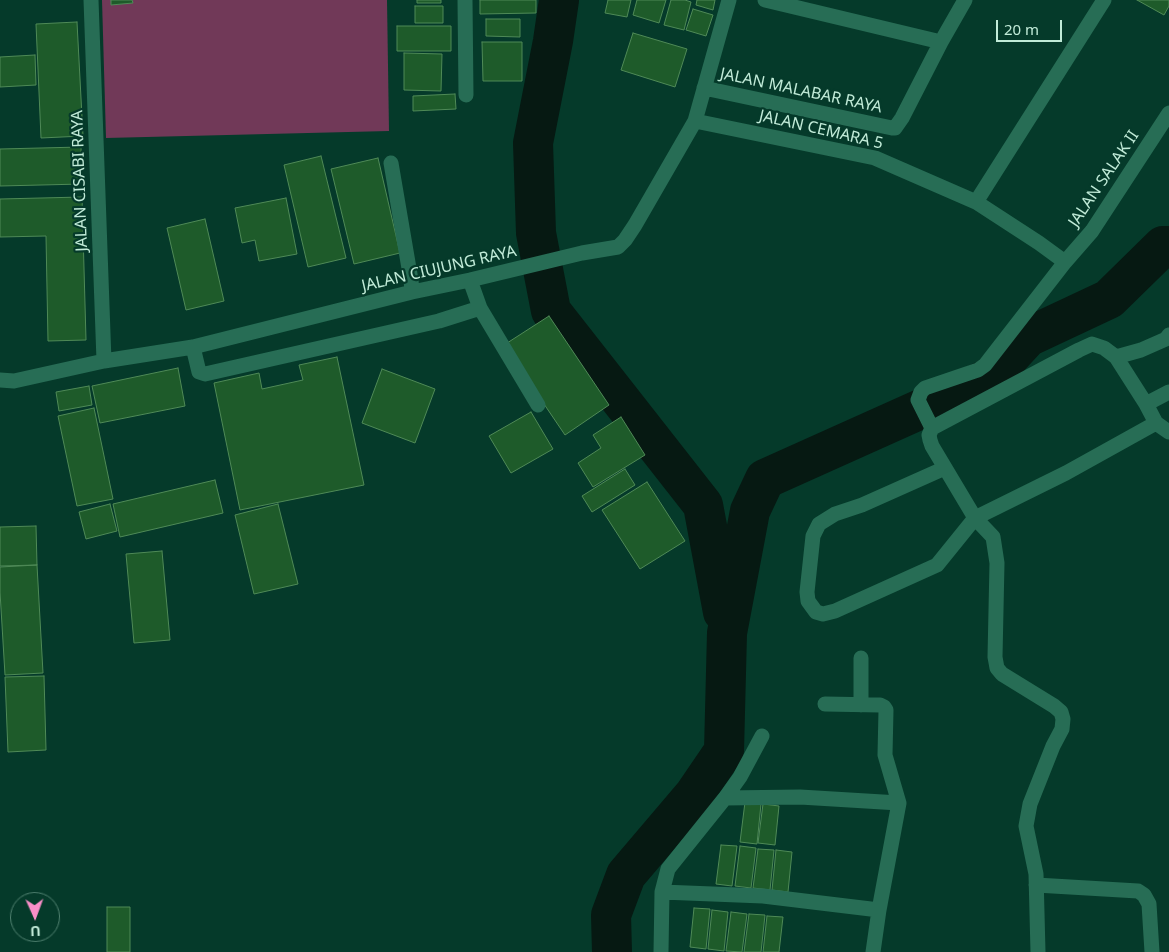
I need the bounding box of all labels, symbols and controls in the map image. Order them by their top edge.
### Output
scale bar [999,10,1065,42]
text: 20 m [1004,19,1039,39]
street label: JALAN MALABAR RAYA [718,64,884,118]
street label: JALAN CEMARA 5 [757,106,885,154]
street label: JALAN CISABI RAYA [68,110,92,252]
street label: JALAN SALAK II [1065,127,1143,231]
street label: JALAN CIUJUNG RAYA [360,242,518,296]
north arrow [10,892,60,942]
text: U [30,922,41,941]

